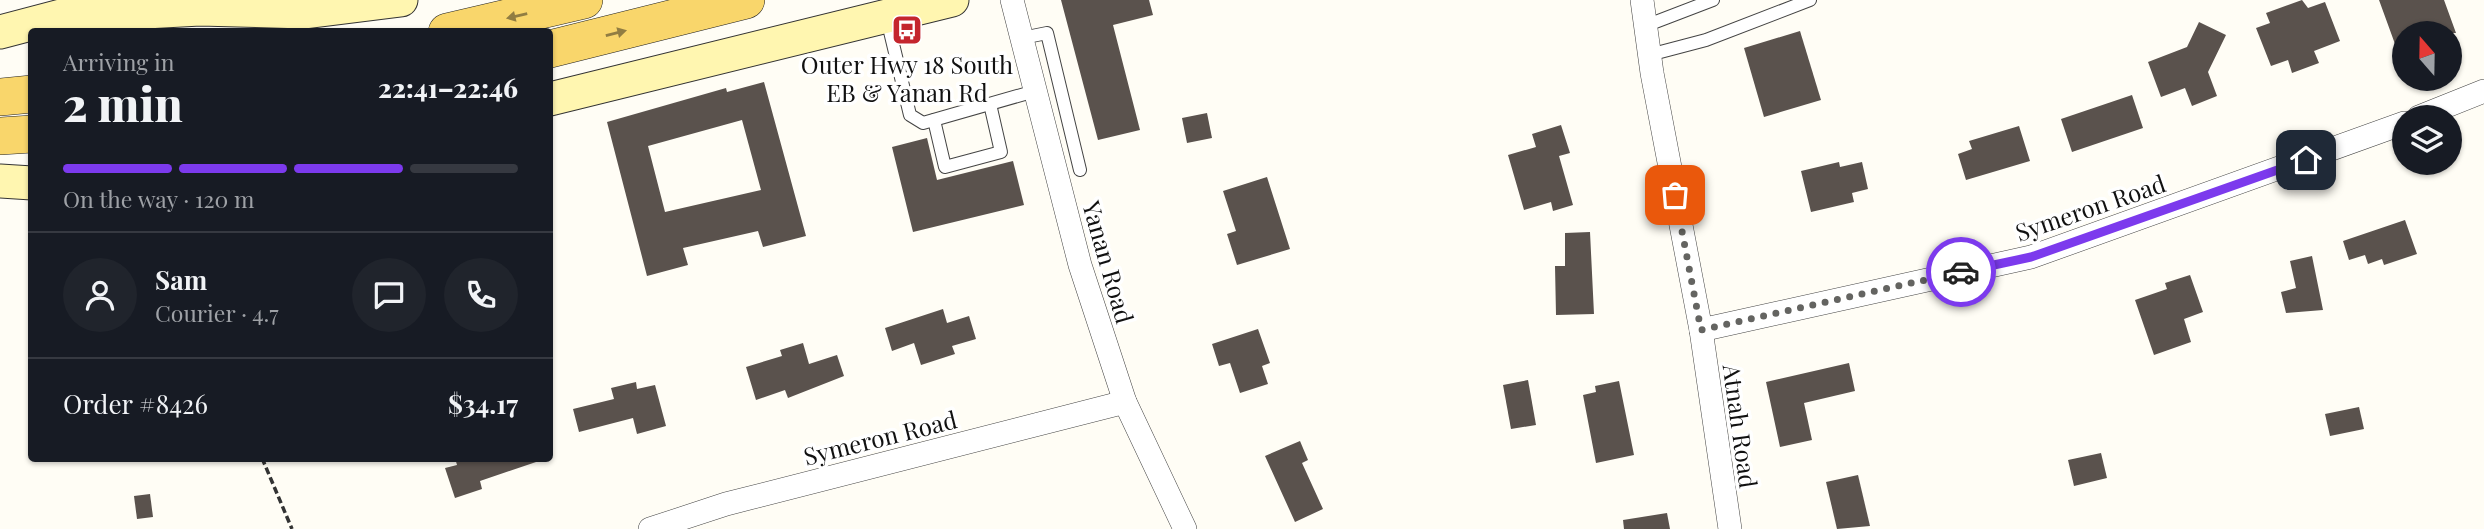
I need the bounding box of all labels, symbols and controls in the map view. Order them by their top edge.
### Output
one-way arrow [506,10,528,21]
bus stop icon: Outer Hwy 18 South EB & Yanan Rd [890,13,924,47]
north arrow [2392,21,2462,91]
map controls [2392,21,2462,175]
one-way arrow [605,27,627,38]
text: Arriving in [63,46,175,77]
place label: Outer Hwy 18 South EB & Yanan Rd [801,48,1013,108]
text: 22:41–22:46 [378,70,518,105]
text: 2 min [63,72,183,134]
button: layers [2392,105,2462,175]
pin [2276,130,2336,190]
icon: home [2287,141,2325,179]
pin [1645,165,1705,225]
street label: Symeron Road [2011,166,2169,248]
icon: bag [1656,176,1694,214]
text: On the way · 120 m [63,183,255,214]
street label: Yanan Road [1076,196,1142,327]
courier [1926,237,1996,307]
icon: car [1942,253,1980,291]
button: person [63,258,137,332]
button: chat [352,258,426,332]
button: phone [444,258,518,332]
text: Sam [155,262,207,297]
text: Courier · 4.7 [155,297,279,328]
street label: Atnah Road [1716,361,1766,490]
text: Order #8426 [63,386,208,421]
text: $34.17 [448,386,518,421]
street label: Symeron Road [800,403,960,471]

